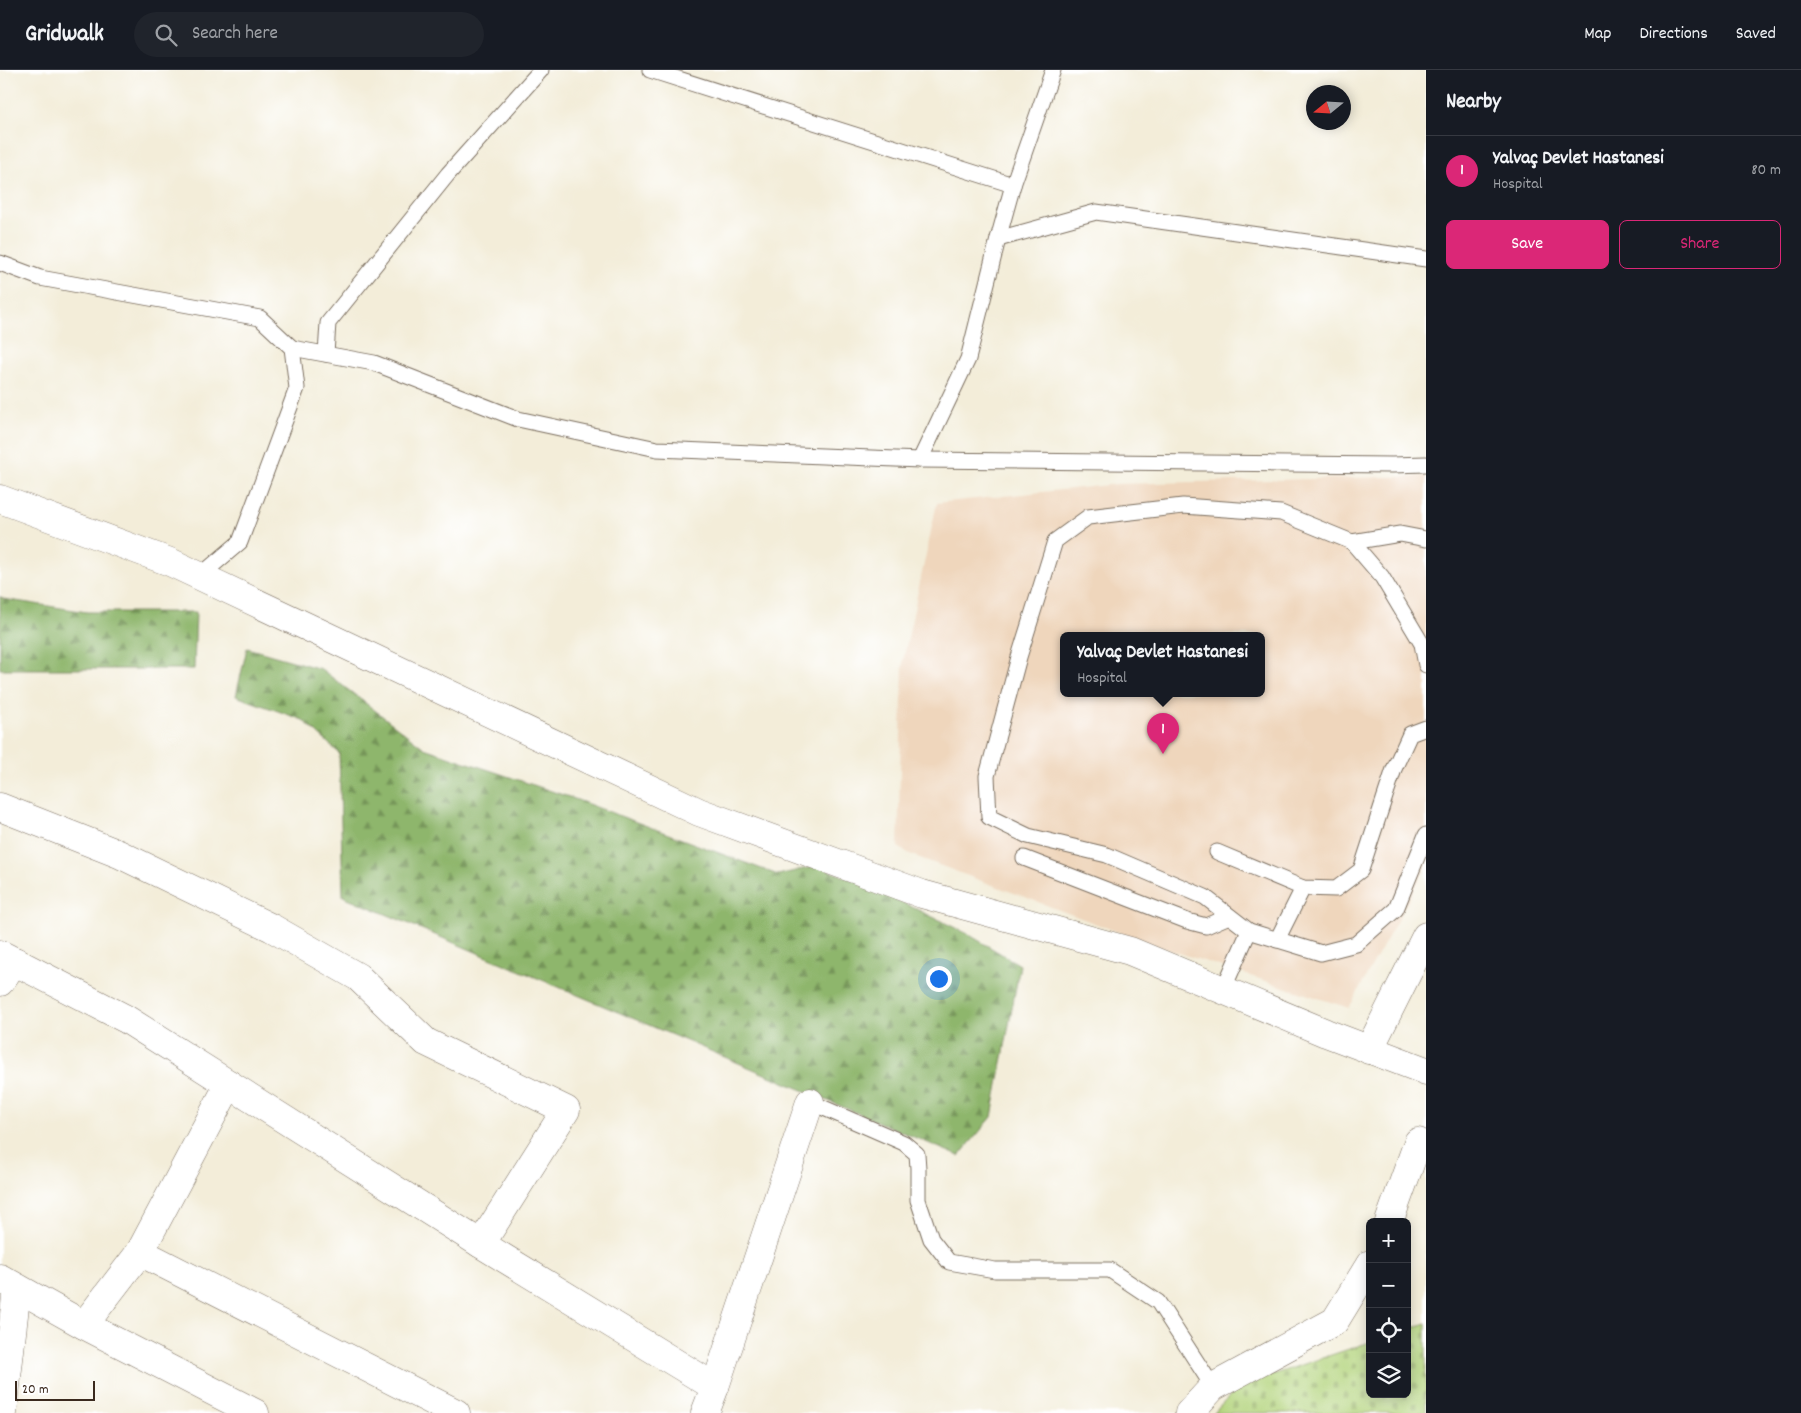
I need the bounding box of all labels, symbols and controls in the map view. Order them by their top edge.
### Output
search box [134,12,484,57]
text: Gridwalk [25,18,104,52]
icon: search [152,21,180,49]
text: Search here [192,21,278,48]
text: Map [1584,22,1611,47]
text: Directions [1639,22,1708,47]
text: Saved [1736,22,1776,47]
north arrow [1306,85,1351,130]
text: Nearby [1446,88,1501,118]
text: Yalvaç Devlet Hastanesi [1493,146,1664,173]
text: 1 [1460,159,1464,182]
text: 80 m [1751,159,1781,182]
text: Hospital [1493,173,1543,196]
button: Save [1446,220,1609,269]
button: Share [1619,220,1781,269]
popup [1060,632,1265,697]
text: Yalvaç Devlet Hastanesi [1077,640,1248,667]
text: Hospital [1077,667,1127,690]
pin: 1 [1147,713,1179,754]
your location [926,966,952,992]
map controls [1366,1218,1411,1398]
button: + [1366,1218,1411,1263]
button: − [1366,1263,1411,1308]
button: locate [1366,1308,1411,1353]
button: layers [1366,1353,1411,1398]
scale bar [15,1378,95,1401]
text: 20 m [22,1380,49,1400]

